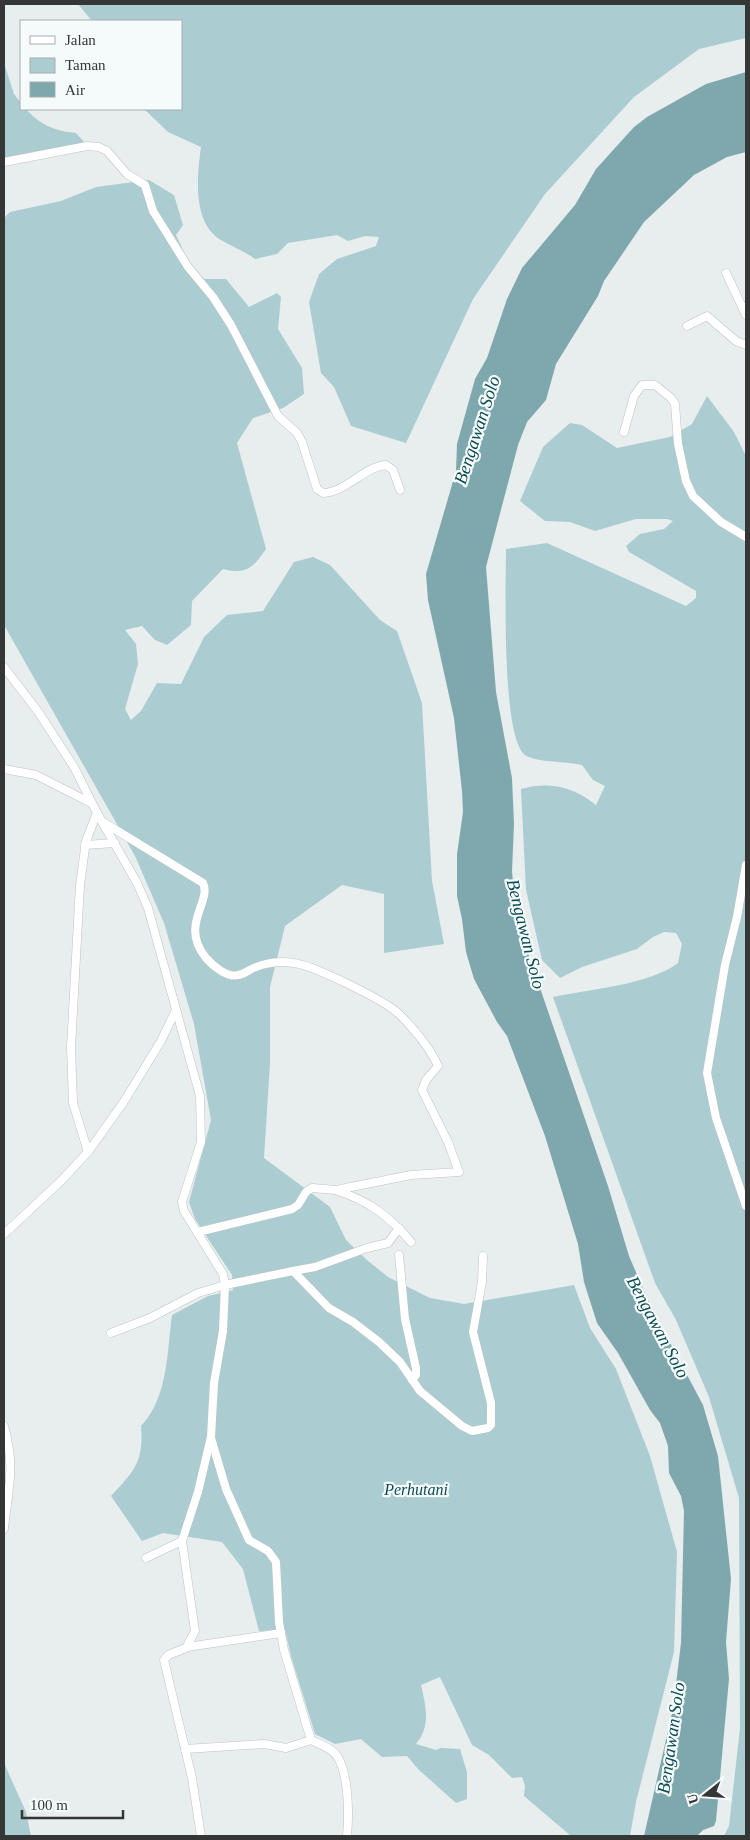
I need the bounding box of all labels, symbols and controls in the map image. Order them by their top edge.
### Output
legend [20,20,182,110]
text: Jalan [65,32,96,48]
text: Taman [65,57,106,73]
text: Air [65,82,85,98]
water label: Bengawan Solo [450,373,504,487]
water label: Bengawan Solo [503,877,549,991]
water label: Bengawan Solo [623,1273,693,1381]
park label: Perhutani [383,1481,448,1498]
water label: Bengawan Solo [653,1681,689,1795]
north arrow [680,1770,730,1820]
scale bar [22,1788,124,1820]
text: U [684,1792,702,1806]
text: 100 m [30,1797,68,1813]

